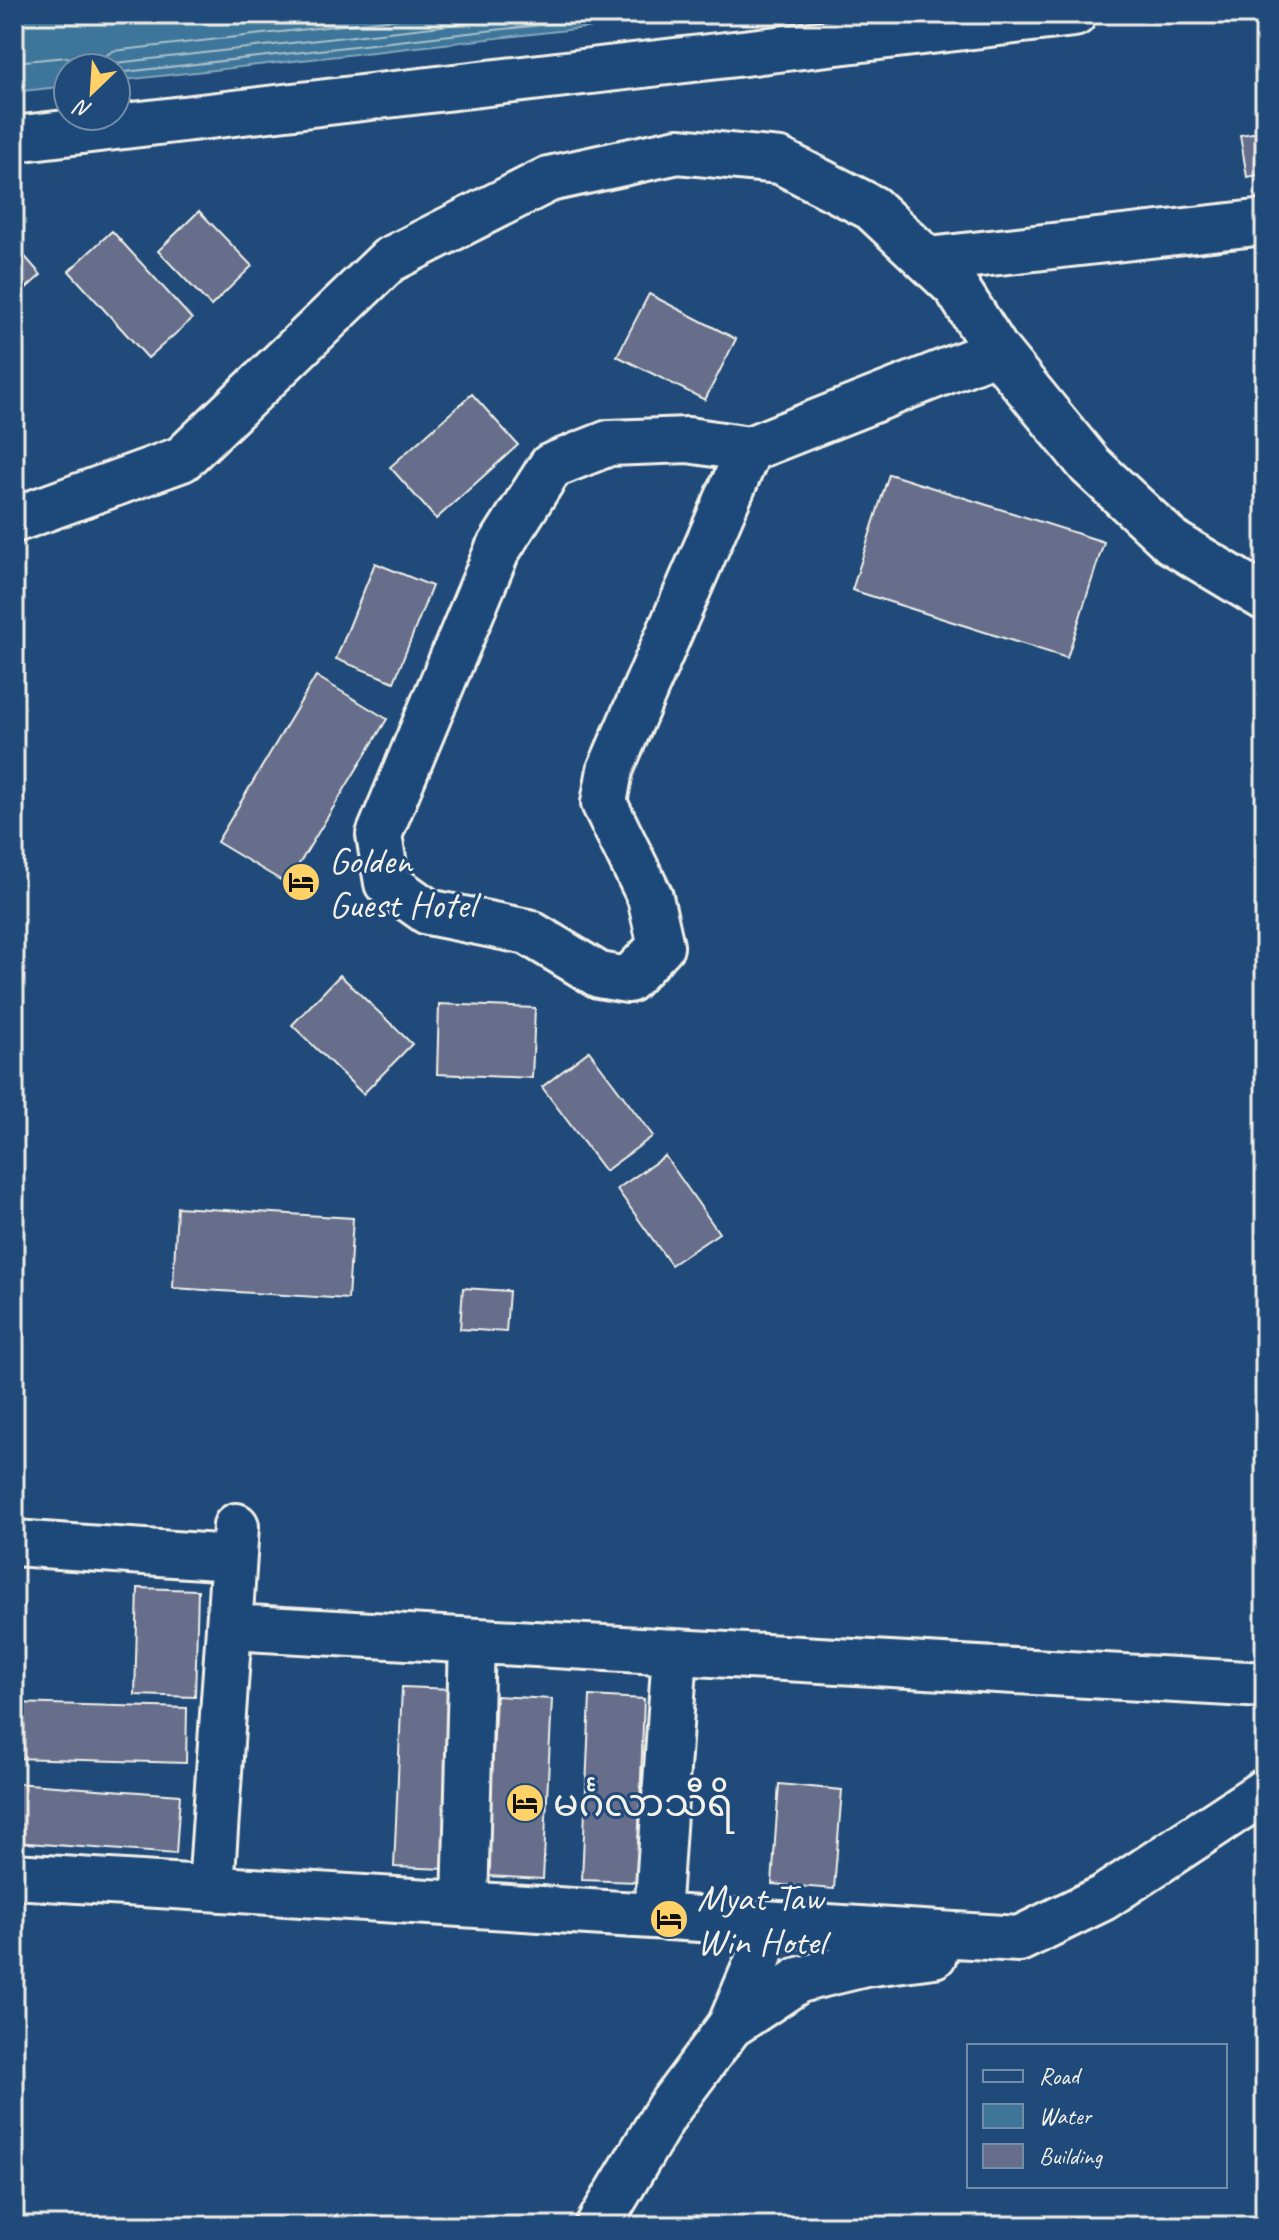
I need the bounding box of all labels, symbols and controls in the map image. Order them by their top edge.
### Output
north arrow [52,52,132,132]
text: N [69,92,96,125]
place label: Golden Guest Hotel [329,837,482,928]
hotel icon: Golden Guest Hotel [280,861,322,903]
place label: မင်္ဂလာသီရိ [553,1777,735,1834]
hotel icon: မင်္ဂလာသီရိ [504,1782,546,1824]
place label: Myat Taw Win Hotel [697,1874,832,1965]
hotel icon: Myat Taw Win Hotel [648,1898,690,1940]
legend [967,2044,1227,2188]
text: Road [1039,2061,1083,2091]
text: Water [1039,2101,1094,2131]
text: Building [1039,2141,1104,2171]

